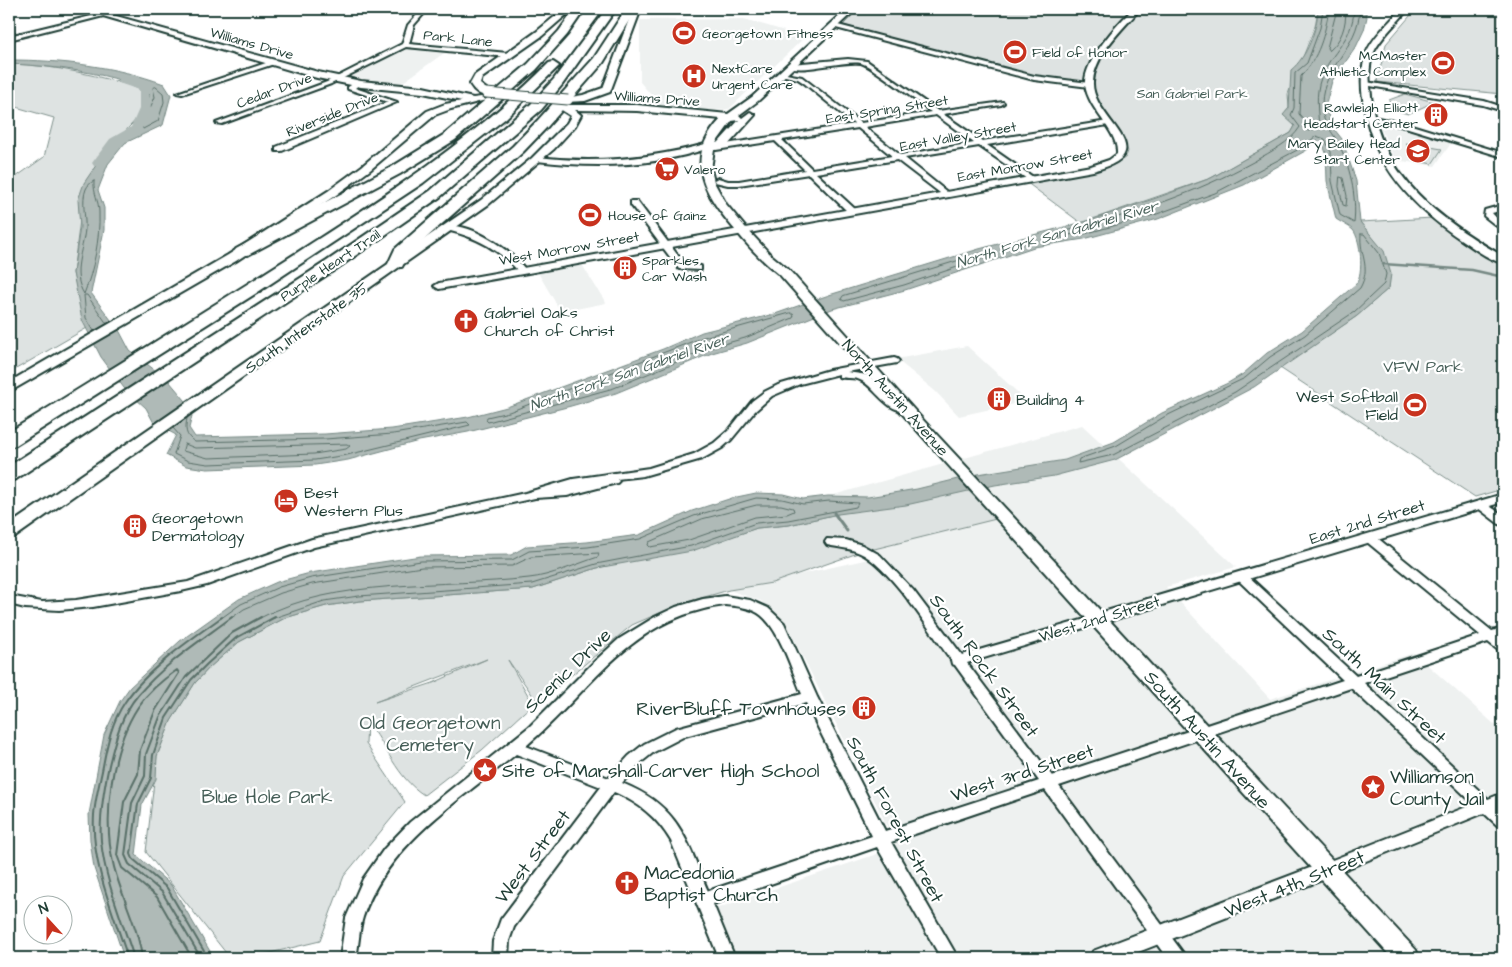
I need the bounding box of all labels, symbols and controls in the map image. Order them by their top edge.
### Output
sports icon: Georgetown Fitness [671,20,697,46]
street label: Williams Drive [208,22,296,66]
place label: Georgetown Fitness [702,24,833,44]
street label: Park Lane [422,25,494,53]
sports icon: Field of Honor [1002,39,1028,65]
place label: Field of Honor [1032,43,1127,63]
place label: McMaster Athletic Complex [1320,46,1426,82]
sports icon: McMaster Athletic Complex [1430,50,1456,76]
place label: NextCare Urgent Care [712,59,793,95]
hospital icon: NextCare Urgent Care [681,63,707,89]
street label: Cedar Drive [234,68,315,114]
park label: San Gabriel Park [1136,84,1248,104]
street label: Williams Drive [613,86,701,112]
street label: Riverside Drive [283,87,382,143]
street label: East Spring Street [825,90,950,130]
place label: Rawleigh Elliott Headstart Center [1303,98,1418,134]
building icon: Rawleigh Elliott Headstart Center [1423,102,1449,128]
street label: East Valley Street [898,117,1018,157]
place label: Mary Bailey Head Start Center [1288,134,1400,170]
school or university icon: Mary Bailey Head Start Center [1405,138,1431,164]
street label: East Morrow Street [956,144,1094,188]
supermarket icon: Valero [654,156,680,182]
place label: Valero [684,160,725,180]
water label: North Fork San Gabriel River [954,195,1162,273]
sports icon: House of Gainz [577,202,603,228]
place label: House of Gainz [608,206,706,226]
street label: Purple Heart Trail [276,225,385,307]
street label: West Morrow Street [498,227,641,271]
place label: Sparkles Car Wash [642,251,707,287]
building icon: Sparkles Car Wash [612,255,638,281]
street label: South Interstate 35 [240,276,373,379]
place label: Gabriel Oaks Church of Christ [484,302,615,342]
church icon: Gabriel Oaks Church of Christ [453,308,479,334]
water label: North Fork San Gabriel River [527,328,733,416]
street label: North Austin Avenue [837,334,954,461]
park label: VFW Park [1383,356,1463,378]
building icon: Building 4 [986,386,1012,412]
place label: West Softball Field [1296,386,1398,426]
place label: Building 4 [1016,389,1085,412]
sports icon: West Softball Field [1402,392,1428,418]
place label: Best Western Plus [304,482,403,522]
hotel icon: Best Western Plus [273,488,299,514]
street label: East 2nd Street [1307,494,1428,550]
place label: Georgetown Dermatology [152,507,245,548]
building icon: Georgetown Dermatology [122,513,148,539]
street label: South Rock Street [922,589,1045,743]
street label: West 2nd Street [1036,590,1163,648]
street label: South Main Street [1316,621,1452,751]
street label: Scenic Drive [518,622,618,720]
street label: South Austin Avenue [1137,665,1276,815]
building icon: RiverBluff Townhouses [851,695,877,721]
place label: RiverBluff Townhouses [636,696,846,723]
park label: Old Georgetown Cemetery [360,710,500,760]
street label: South Forest Street [839,732,950,908]
street label: West 3rd Street [947,737,1098,809]
place icon: Site of Marshall-Carver High School [472,757,498,783]
place label: Site of Marshall-Carver High School [502,758,820,786]
place label: Williamson County Jail [1390,764,1485,814]
place icon: Williamson County Jail [1360,774,1386,800]
park label: Blue Hole Park [201,784,333,811]
street label: West Street [489,804,578,910]
street label: West 4th Street [1220,844,1369,925]
place label: Macedonia Baptist Church [644,860,778,909]
church icon: Macedonia Baptist Church [614,870,640,896]
north arrow [22,894,72,944]
text: N [36,898,52,920]

